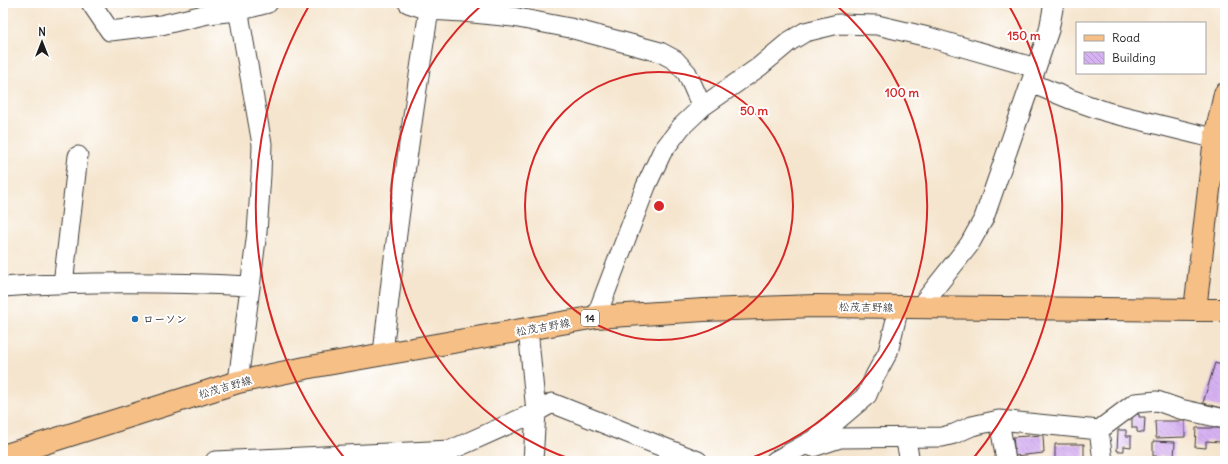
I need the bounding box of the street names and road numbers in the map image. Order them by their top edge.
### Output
street label: 松茂吉野線 [838,300,894,314]
road number: 14 [581,310,599,326]
street label: 松茂吉野線 [515,315,571,339]
street label: 松茂吉野線 [197,373,253,401]

